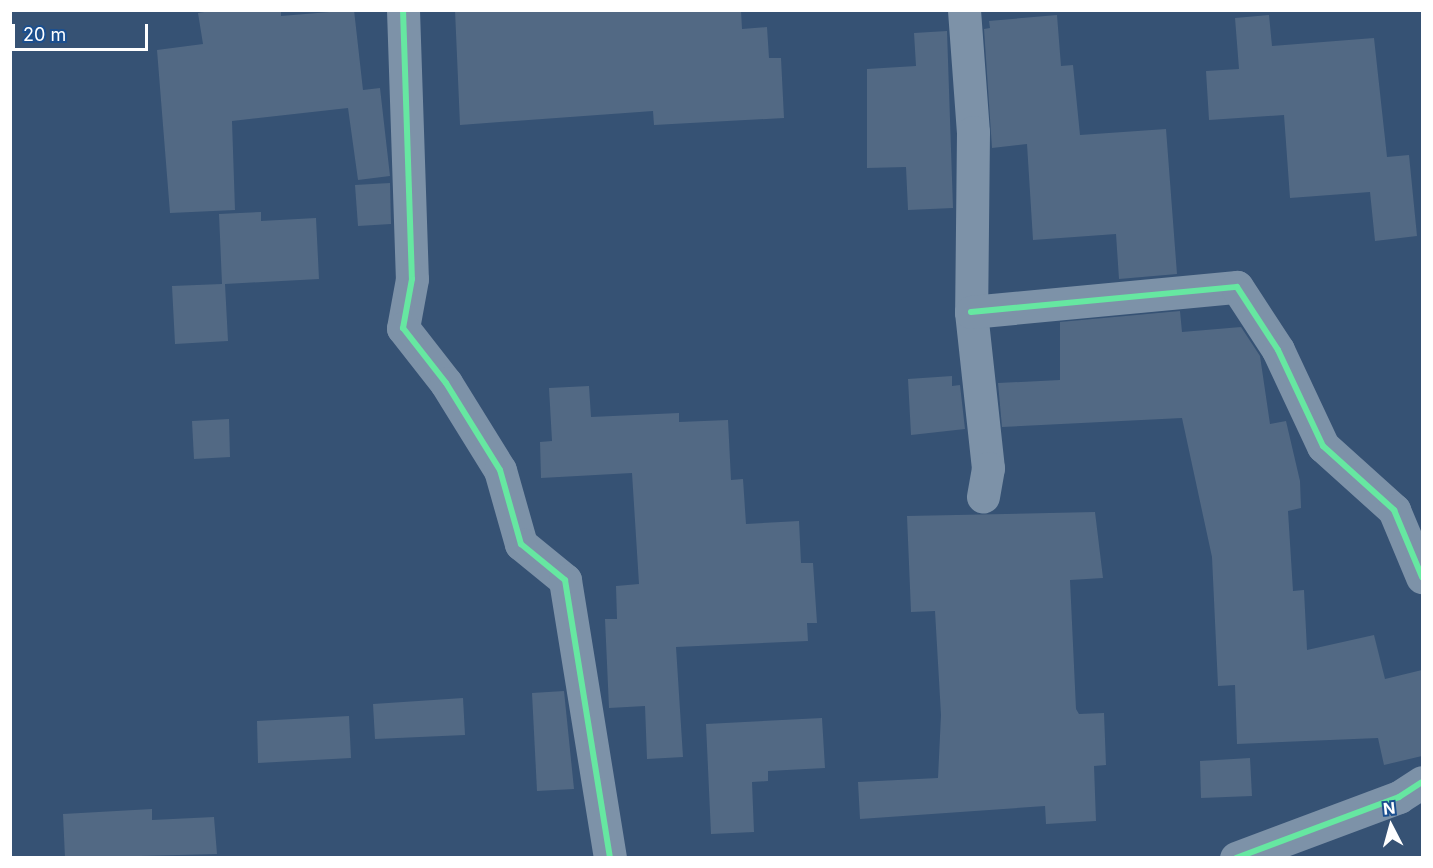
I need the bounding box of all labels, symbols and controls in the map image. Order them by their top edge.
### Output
scale bar [15,12,152,50]
text: 20 m [23,24,66,45]
north arrow [1361,796,1421,856]
text: N [1382,798,1396,819]

